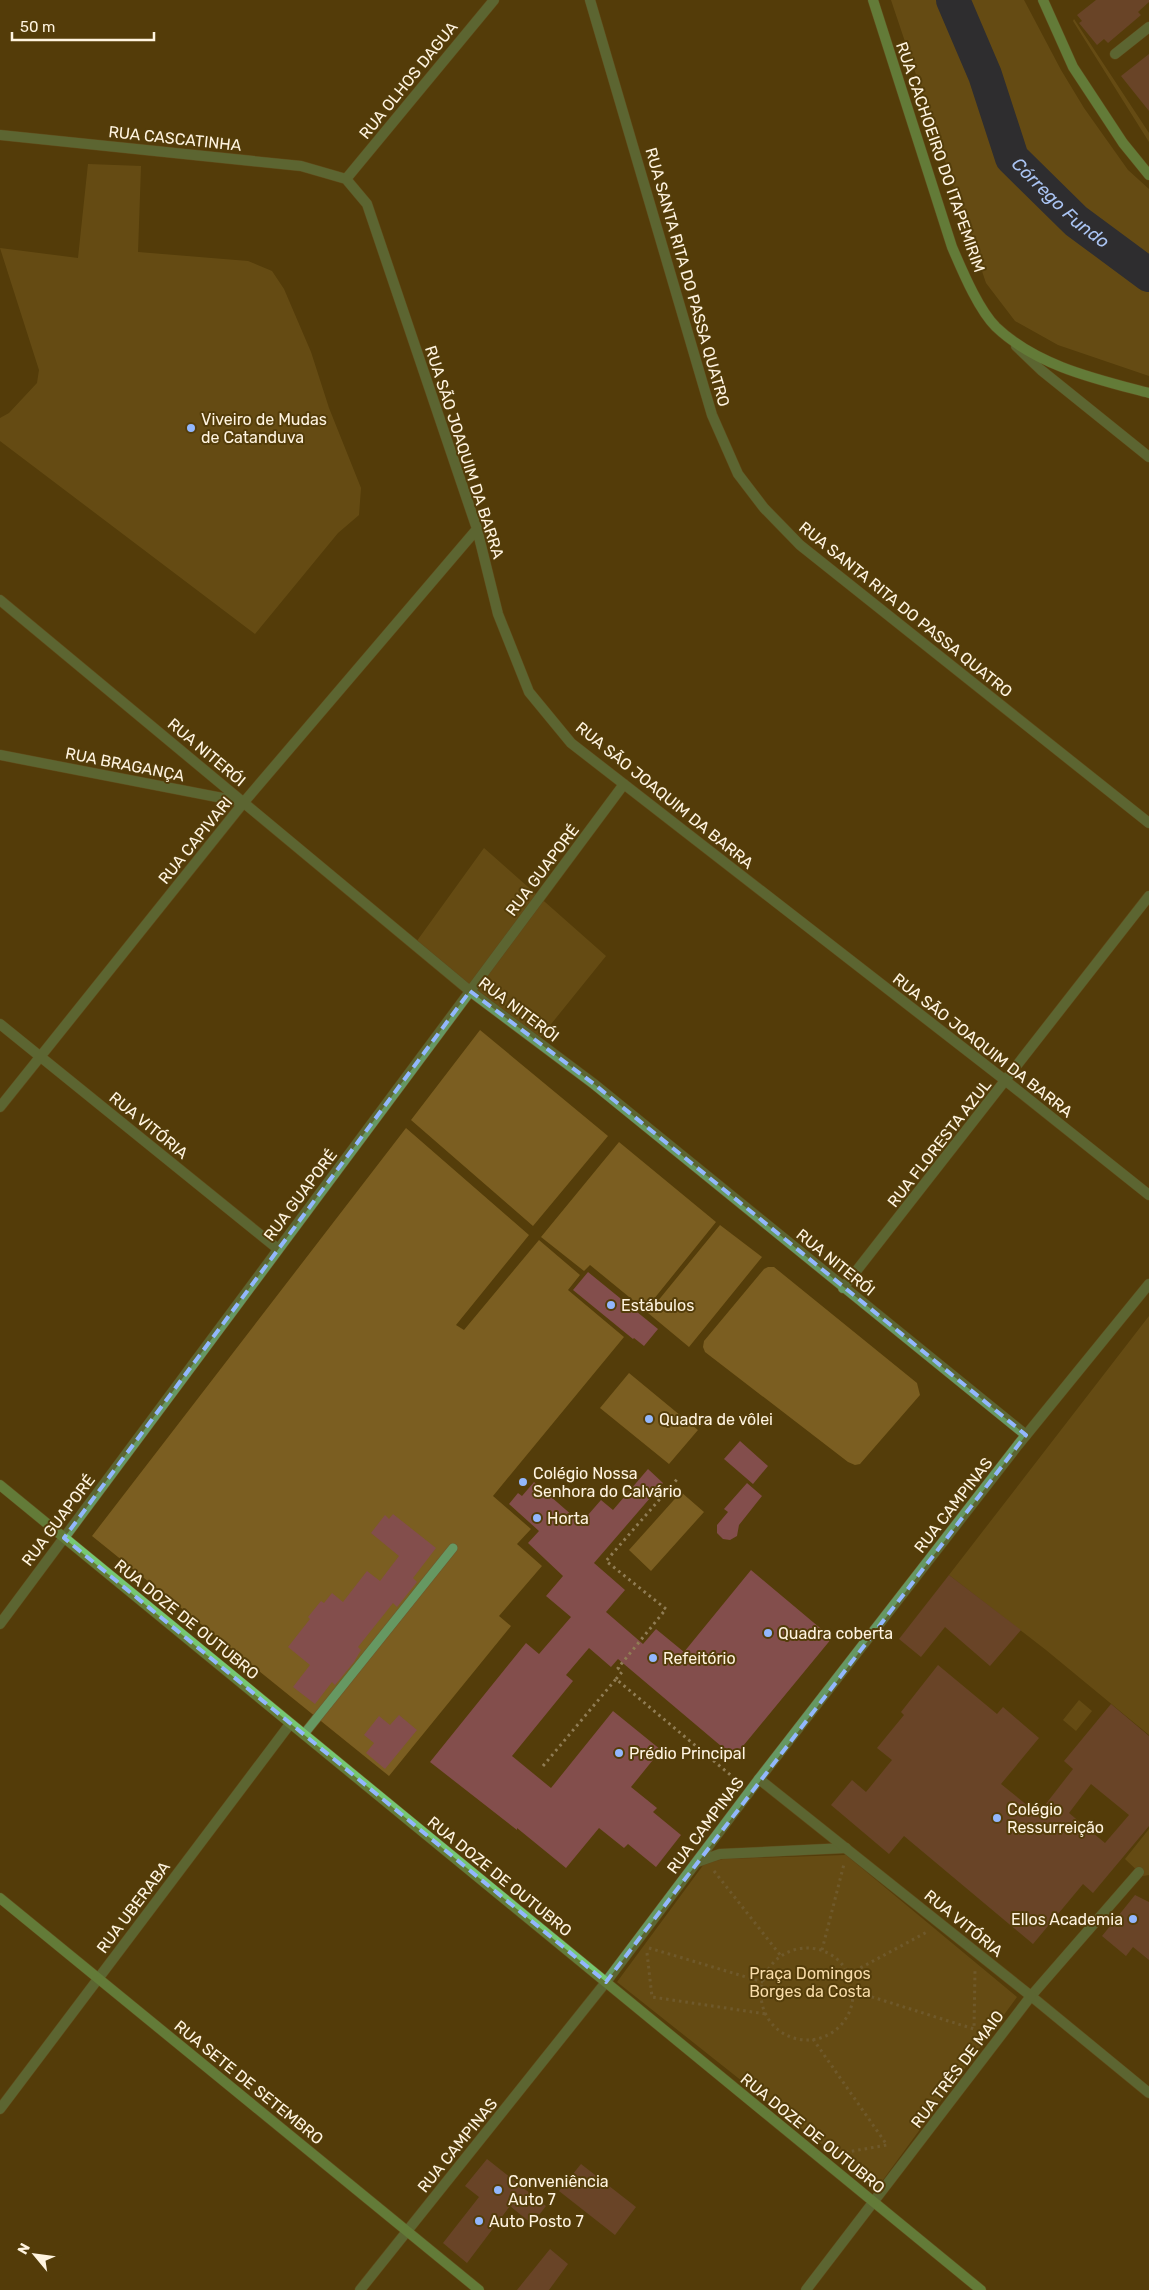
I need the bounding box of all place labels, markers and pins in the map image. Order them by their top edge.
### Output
place label: Viveiro de Mudas de Catanduva [201,410,327,447]
marker: Viveiro de Mudas de Catanduva [185,422,197,434]
place label: Estábulos [621,1296,694,1315]
marker: Estábulos [605,1299,617,1311]
place label: Quadra de vôlei [659,1410,773,1429]
marker: Quadra de vôlei [643,1413,655,1425]
place label: Colégio Nossa Senhora do Calvário [533,1464,682,1501]
marker: Colégio Nossa Senhora do Calvário [517,1476,529,1488]
place label: Horta [547,1509,589,1528]
marker: Horta [531,1512,543,1524]
place label: Quadra coberta [778,1624,893,1643]
marker: Quadra coberta [762,1627,774,1639]
place label: Refeitório [663,1649,736,1668]
marker: Refeitório [647,1652,659,1664]
place label: Prédio Principal [629,1744,746,1763]
marker: Prédio Principal [613,1747,625,1759]
place label: Colégio Ressurreição [1007,1800,1104,1837]
marker: Colégio Ressurreição [991,1812,1003,1824]
place label: Ellos Academia [1011,1910,1123,1929]
marker: Ellos Academia [1127,1913,1139,1925]
place label: Conveniência Auto 7 [508,2172,609,2209]
marker: Conveniência Auto 7 [492,2184,504,2196]
place label: Auto Posto 7 [489,2212,584,2231]
marker: Auto Posto 7 [473,2215,485,2227]

